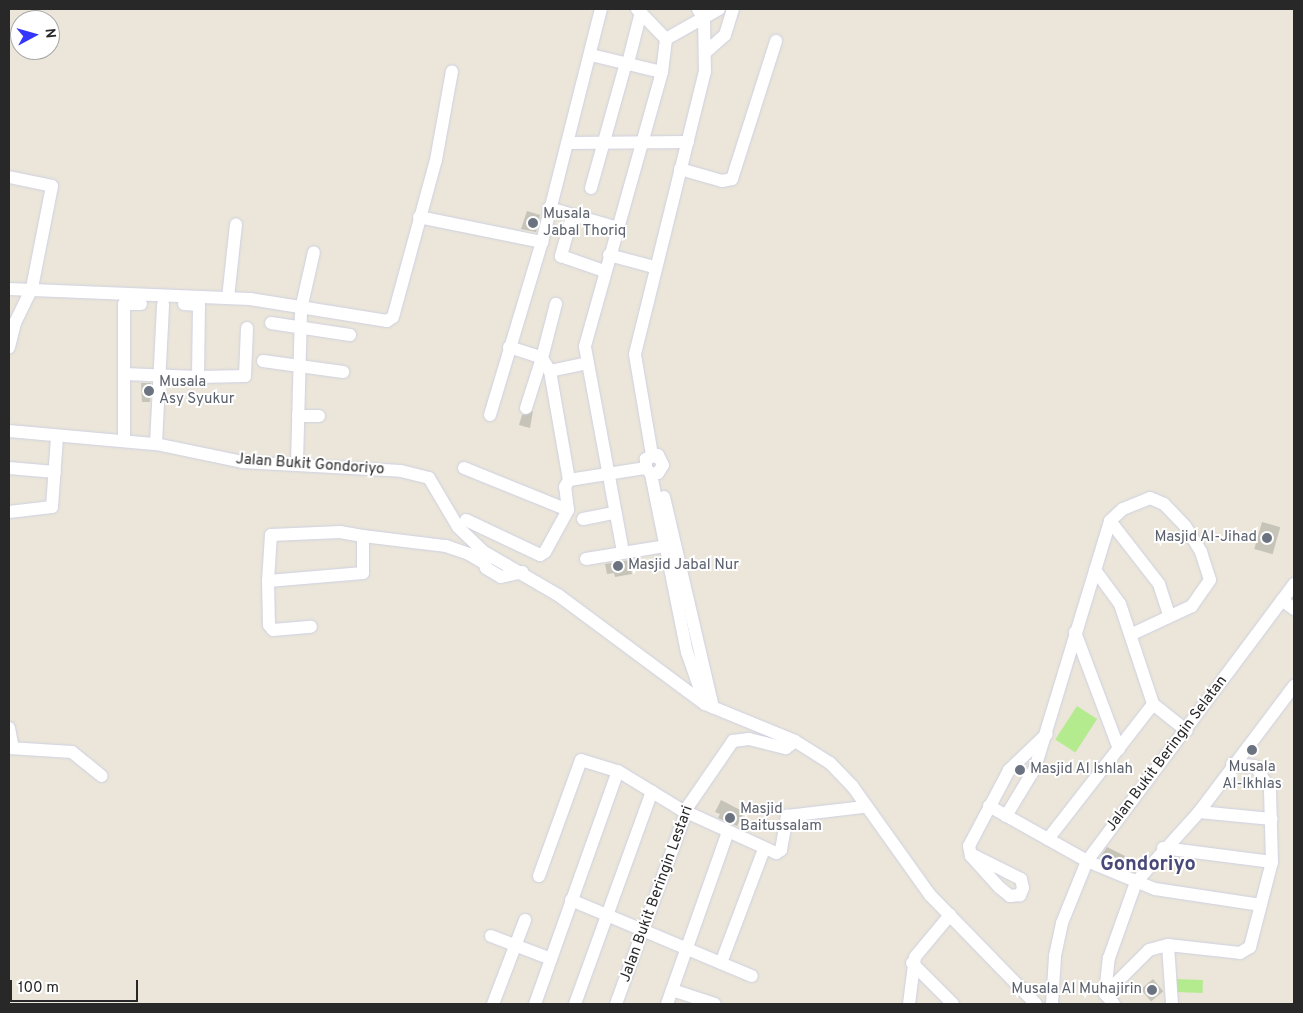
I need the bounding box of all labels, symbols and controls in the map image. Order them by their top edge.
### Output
north arrow [10,10,60,60]
text: N [40,28,58,39]
place label: Musala Jabal Thoriq [543,205,627,240]
marker: Musala Jabal Thoriq [527,217,539,229]
place label: Musala Asy Syukur [159,373,235,408]
marker: Musala Asy Syukur [143,385,155,397]
street label: Jalan Bukit Gondoriyo [235,451,385,479]
place label: Masjid Al-Jihad [1154,529,1257,547]
marker: Masjid Al-Jihad [1261,532,1273,544]
place label: Masjid Jabal Nur [628,557,739,575]
marker: Masjid Jabal Nur [612,560,624,572]
street label: Jalan Bukit Beringin Selatan [1103,673,1231,835]
marker: Musala Al-Ikhlas [1246,744,1258,756]
place label: Musala Al-Ikhlas [1222,758,1282,793]
place label: Masjid Al Ishlah [1030,761,1133,779]
marker: Masjid Al Ishlah [1014,764,1026,776]
place label: Masjid Baitussalam [740,800,822,835]
street label: Jalan Bukit Beringin Lestari [617,803,697,985]
marker: Masjid Baitussalam [724,812,736,824]
district label: Gondoriyo [1100,853,1196,877]
scale bar [12,970,140,1002]
text: 100 m [18,979,59,998]
place label: Musala Al Muhajirin [1011,981,1142,999]
marker: Musala Al Muhajirin [1146,984,1158,996]

